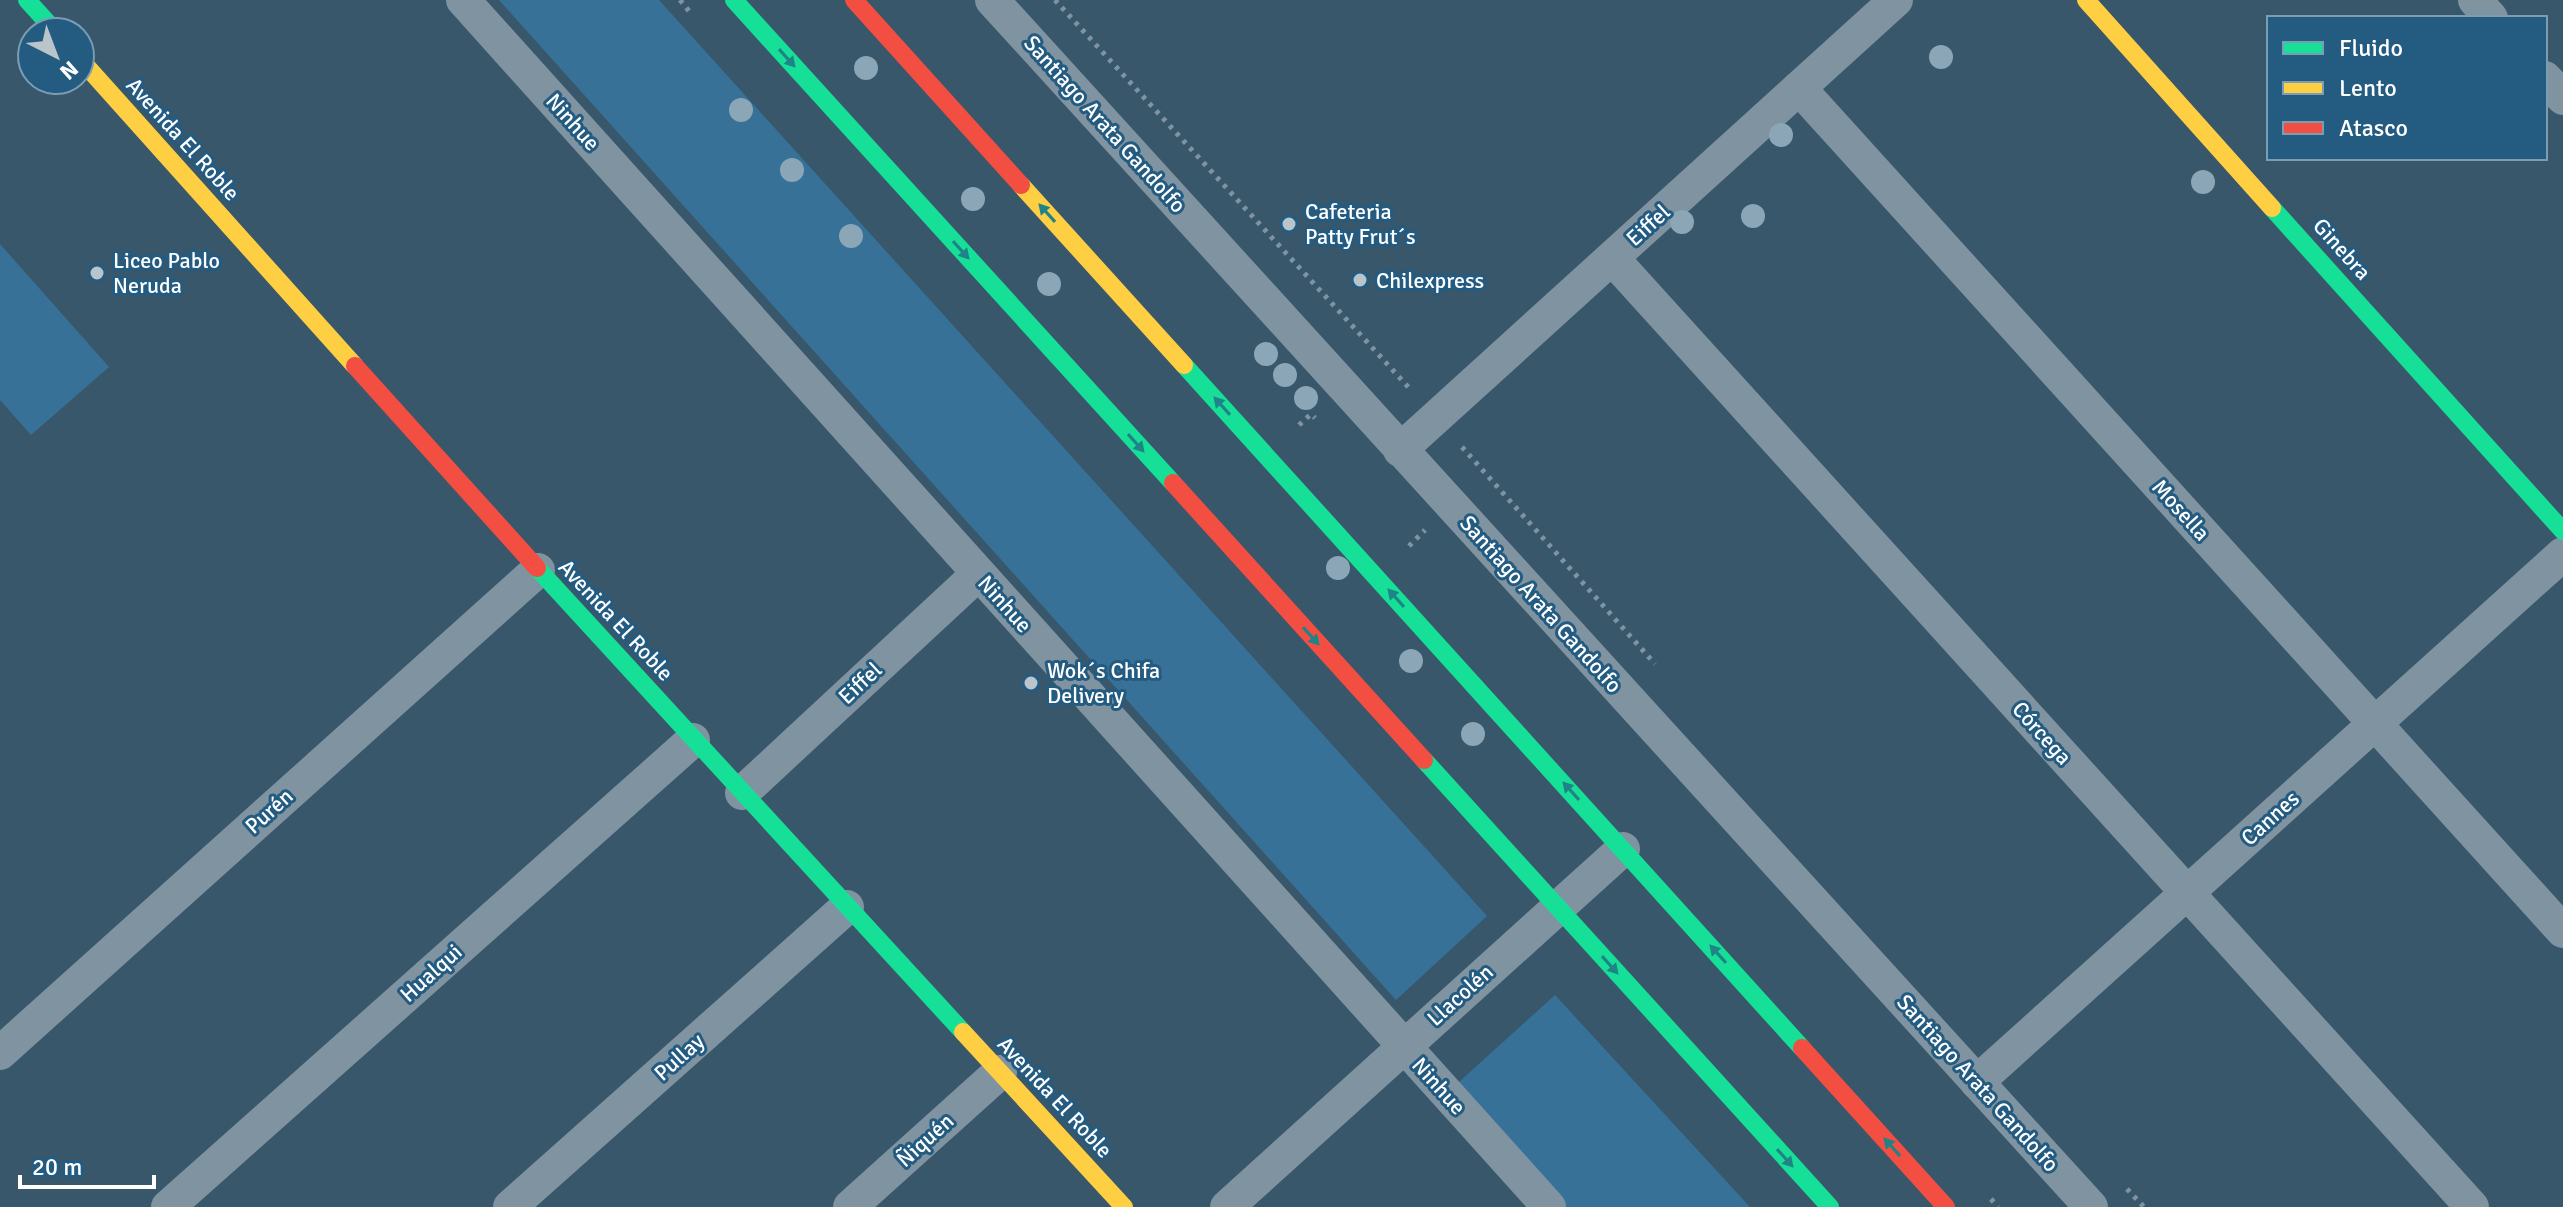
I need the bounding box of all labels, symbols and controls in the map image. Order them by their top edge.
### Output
north arrow [16,16,96,96]
legend [2267,16,2547,160]
street label: Santiago Arata Gandolfo [1018,30,1192,218]
text: Fluido [2339,33,2403,63]
one-way arrow [777,48,795,67]
text: N [54,55,84,86]
street label: Avenida El Roble [121,72,245,206]
text: Lento [2339,73,2397,103]
street label: Ninhue [540,88,606,156]
text: Atasco [2339,113,2408,143]
place label: Cafeteria Patty Frut´s [1305,198,1416,250]
street label: Eiffel [1621,198,1675,252]
one-way arrow [1039,204,1057,223]
street label: Ginebra [2307,213,2377,285]
marker: Cafeteria Patty Frut´s [1280,215,1298,233]
one-way arrow [952,241,970,260]
place label: Liceo Pablo Neruda [113,247,220,299]
marker: Liceo Pablo Neruda [88,264,106,282]
place label: Chilexpress [1376,267,1484,294]
marker: Chilexpress [1351,271,1369,289]
one-way arrow [1213,396,1231,415]
one-way arrow [1126,433,1144,452]
street label: Mosella [2146,474,2216,546]
street label: Santiago Arata Gandolfo [1454,510,1628,698]
street label: Avenida El Roble [553,554,679,686]
street label: Ninhue [972,570,1038,638]
one-way arrow [1388,589,1406,608]
one-way arrow [1301,626,1319,645]
street label: Eiffel [833,656,887,710]
place label: Wok´s Chifa Delivery [1047,657,1160,709]
marker: Wok´s Chifa Delivery [1022,674,1040,692]
street label: Córcega [2006,696,2078,770]
one-way arrow [1562,781,1580,801]
street label: Purén [240,783,298,839]
street label: Cannes [2235,785,2305,851]
street label: Hualqui [395,938,467,1008]
one-way arrow [1709,945,1727,964]
one-way arrow [1601,956,1619,975]
street label: Llacolén [1421,958,1499,1032]
street label: Santiago Arata Gandolfo [1891,989,2065,1177]
street label: Pullay [648,1027,710,1086]
street label: Avenida El Roble [992,1031,1118,1163]
street label: Ninhue [1406,1052,1472,1120]
street label: Ñiquén [891,1107,959,1173]
one-way arrow [1883,1138,1901,1157]
scale bar [20,1139,154,1189]
one-way arrow [1776,1148,1794,1167]
text: 20 m [32,1152,82,1182]

